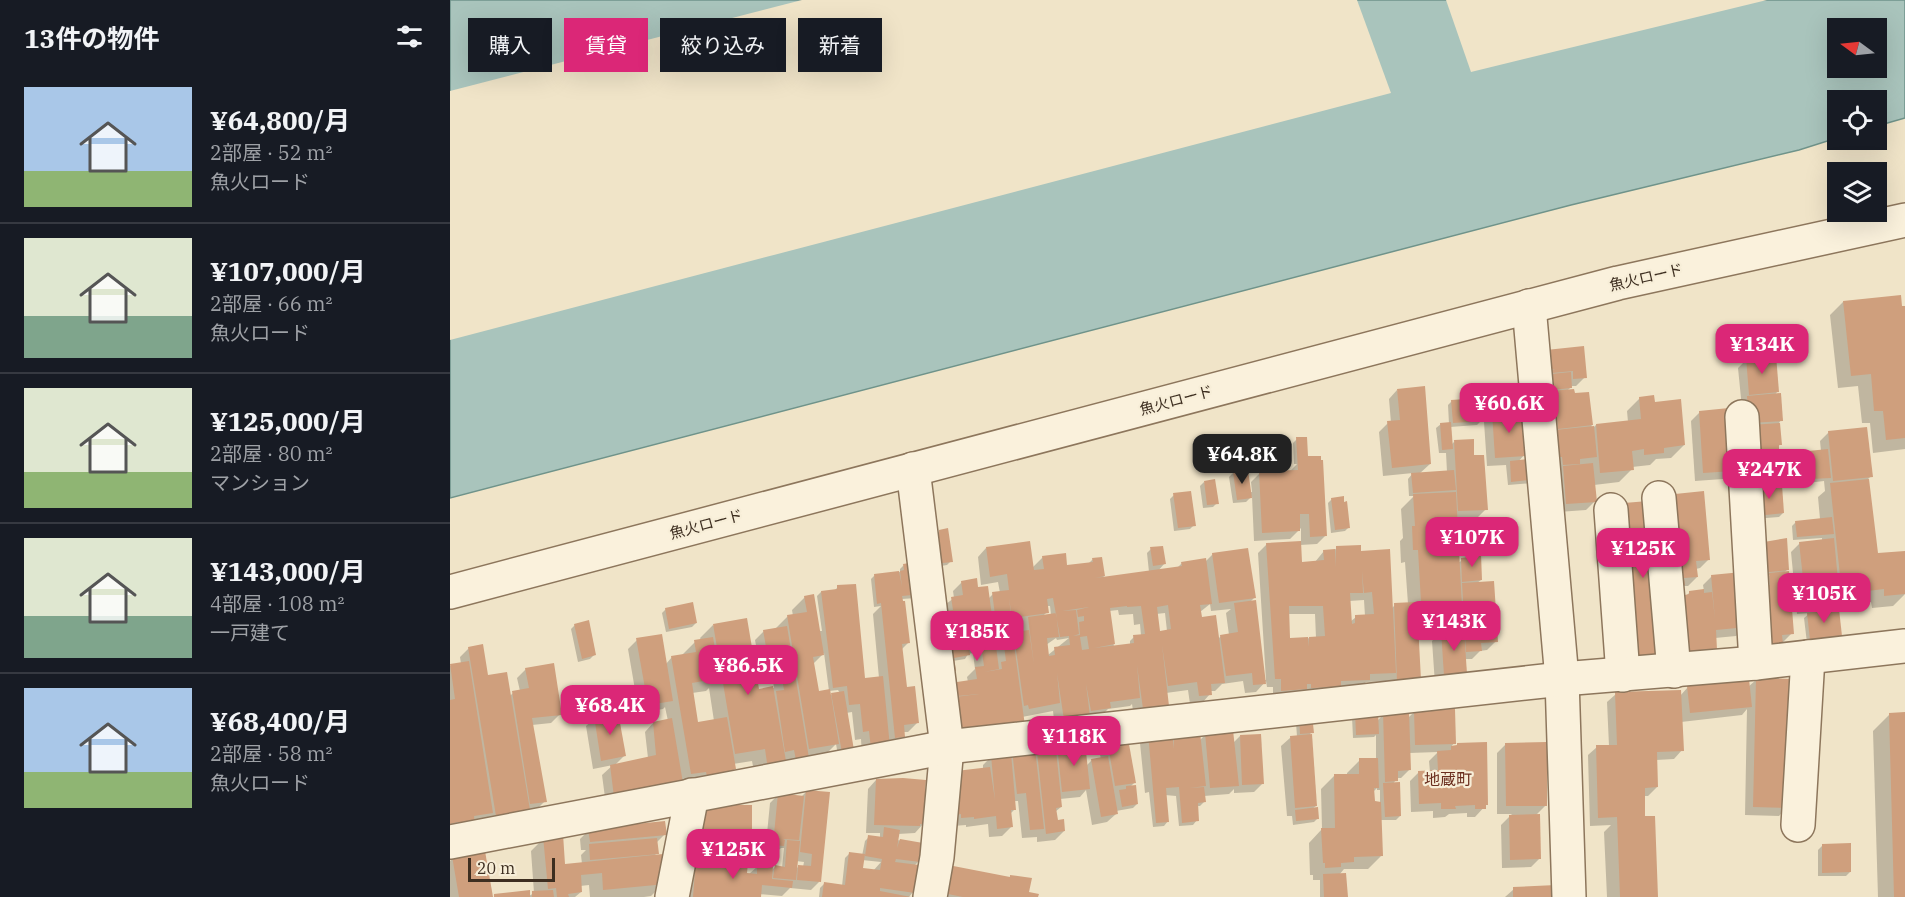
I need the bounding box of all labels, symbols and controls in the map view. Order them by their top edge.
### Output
chip: 購入 [468,18,552,72]
chip: 賃貸 [564,18,648,72]
chip: 絞り込み [660,18,786,72]
chip: 新着 [798,18,882,72]
north arrow [1827,18,1887,78]
map controls [1827,18,1887,222]
icon: filters [393,20,426,53]
text: 13件の物件 [24,21,159,55]
button: locate [1827,90,1887,150]
text: ¥64,800/月 [210,103,350,137]
icon: home [72,111,144,183]
text: 2部屋 · 52 m² [210,139,332,166]
button: layers [1827,162,1887,222]
text: 魚火ロード [210,168,310,195]
text: ¥107,000/月 [210,254,366,288]
street label: 魚火ロード [1607,259,1685,295]
icon: home [72,262,144,334]
text: 2部屋 · 66 m² [210,290,332,317]
text: 魚火ロード [210,319,310,346]
pin: ¥134K [1720,324,1804,375]
text: ¥134K [1730,330,1794,357]
street label: 魚火ロード [1137,381,1215,419]
pin: ¥60.6K [1460,383,1558,434]
text: ¥60.6K [1474,389,1544,416]
text: ¥125,000/月 [210,404,366,438]
icon: home [72,412,144,484]
pin: ¥64.8K [1193,434,1291,485]
text: 2部屋 · 80 m² [210,440,332,467]
text: ¥64.8K [1207,440,1277,467]
pin: ¥247K [1727,449,1811,500]
text: ¥247K [1737,455,1801,482]
text: マンション [210,469,310,496]
street label: 魚火ロード [667,505,745,543]
pin: ¥107K [1430,517,1514,568]
text: ¥107K [1440,523,1504,550]
pin: ¥125K [1601,528,1685,579]
text: ¥125K [1611,534,1675,561]
text: ¥143,000/月 [210,554,366,588]
icon: home [72,562,144,634]
pin: ¥105K [1782,573,1866,624]
text: ¥105K [1792,579,1856,606]
text: 4部屋 · 108 m² [210,590,344,617]
pin: ¥143K [1412,601,1496,652]
text: ¥143K [1422,607,1486,634]
pin: ¥185K [935,611,1019,662]
text: ¥185K [945,617,1009,644]
text: 一戸建て [210,619,290,646]
pin: ¥86.5K [699,645,797,696]
text: ¥86.5K [713,651,783,678]
pin: ¥68.4K [561,685,659,736]
text: ¥68.4K [575,691,645,718]
text: ¥68,400/月 [210,704,350,738]
icon: home [72,712,144,784]
pin: ¥118K [1032,716,1116,767]
text: ¥118K [1042,722,1106,749]
text: 2部屋 · 58 m² [210,740,332,767]
text: 魚火ロード [210,769,310,796]
district label: 地蔵町 [1424,769,1472,789]
pin: ¥125K [691,829,775,880]
text: ¥125K [701,835,765,862]
scale bar [468,855,555,882]
text: 20 m [477,858,515,878]

